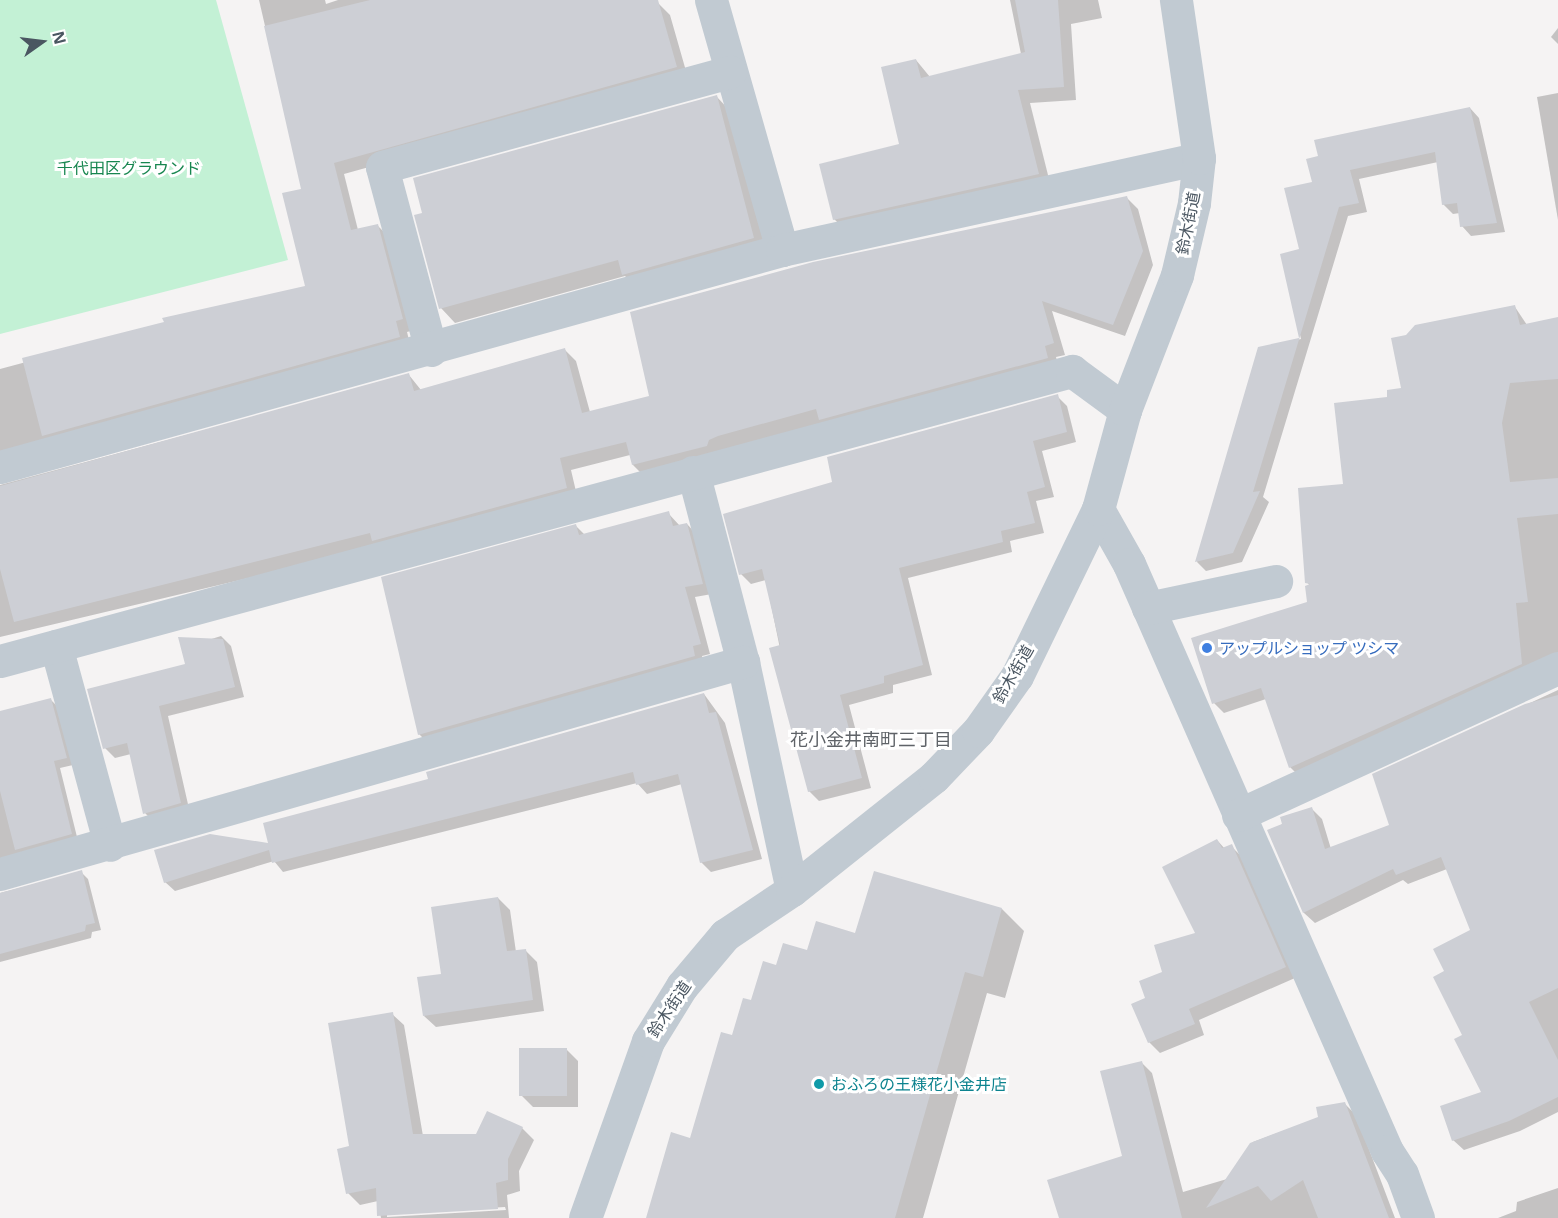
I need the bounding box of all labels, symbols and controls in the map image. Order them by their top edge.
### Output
north arrow [12,12,72,72]
text: N [47,29,72,47]
park label: 千代田区グラウンド [57,158,201,178]
street label: 鈴木街道 [1172,190,1204,256]
place label: アップルショップ ツシマ [1219,638,1399,658]
street label: 鈴木街道 [989,641,1037,707]
marker: アップルショップ ツシマ [1200,641,1214,655]
district label: 花小金井南町三丁目 [790,728,952,750]
street label: 鈴木街道 [643,977,695,1041]
place label: おふろの王様花小金井店 [831,1074,1007,1094]
marker: おふろの王様花小金井店 [812,1077,826,1091]

